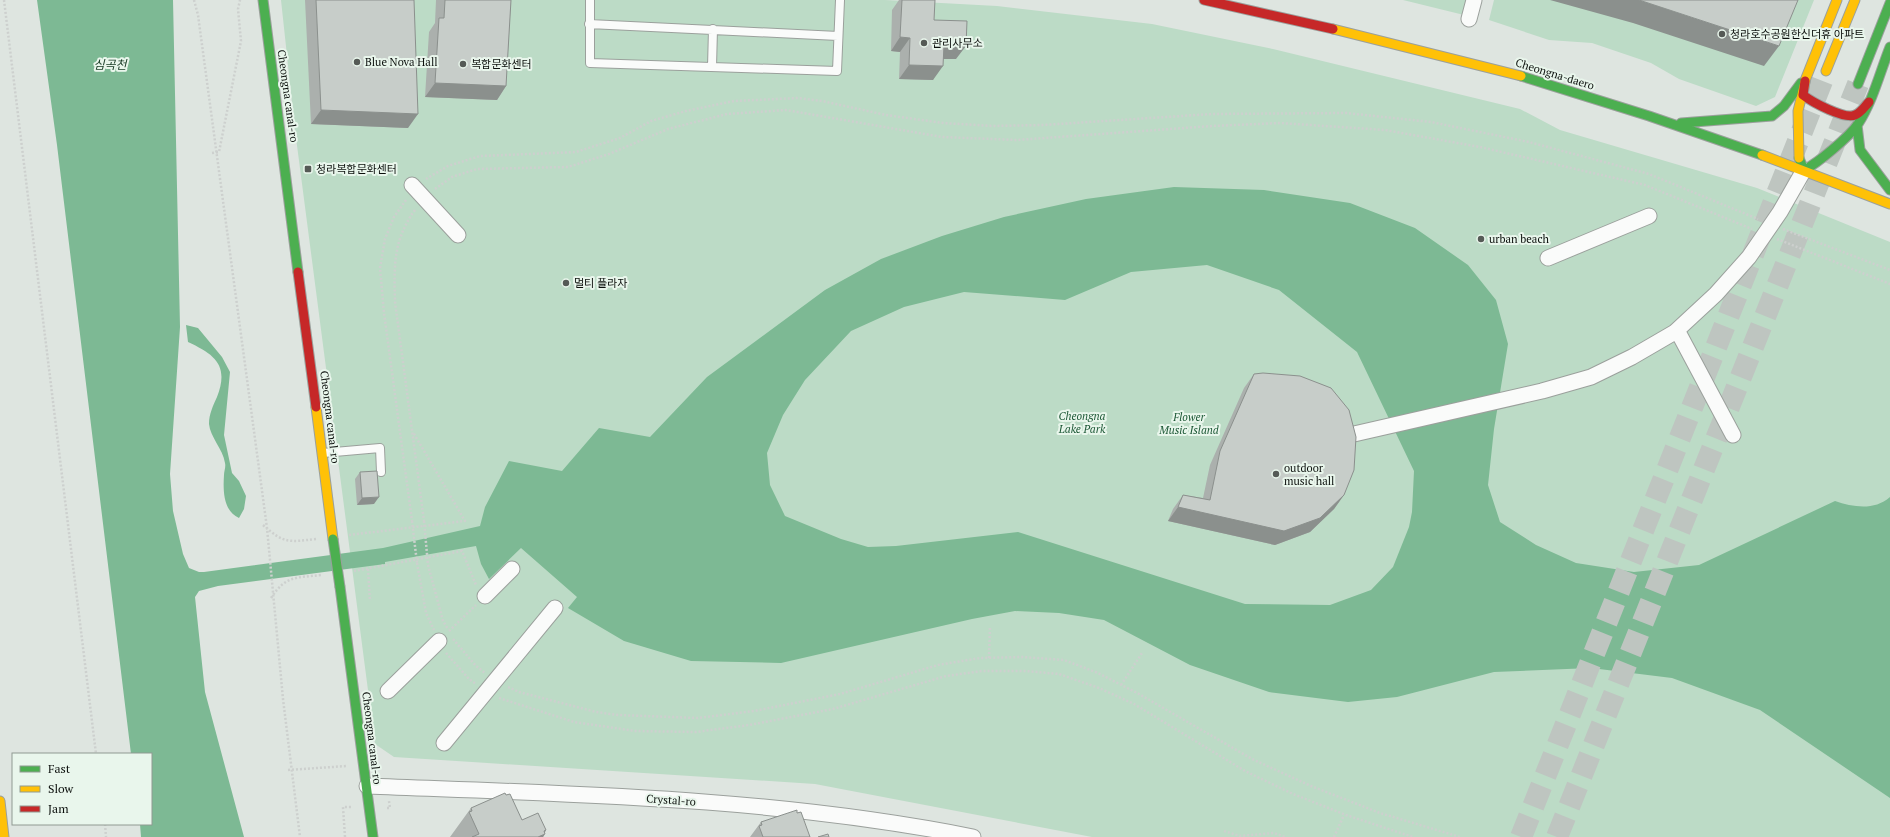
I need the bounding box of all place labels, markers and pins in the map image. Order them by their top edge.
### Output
place label: 청라호수공원한신더휴 아파트 [1730,27,1864,41]
marker: 청라호수공원한신더휴 아파트 [1717,29,1727,39]
place label: 관리사무소 [932,36,983,50]
marker: 관리사무소 [919,38,929,48]
place label: Blue Nova Hall [365,55,438,69]
marker: Blue Nova Hall [352,57,362,67]
place label: 복합문화센터 [471,57,532,71]
marker: 복합문화센터 [458,59,468,69]
place label: 청라복합문화센터 [316,162,397,176]
marker: 청라복합문화센터 [303,164,313,174]
place label: urban beach [1489,232,1550,246]
marker: urban beach [1476,234,1486,244]
place label: 멀티 플라자 [574,276,627,290]
marker: 멀티 플라자 [561,278,571,288]
place label: outdoor music hall [1284,461,1334,488]
marker: outdoor music hall [1271,469,1281,479]

